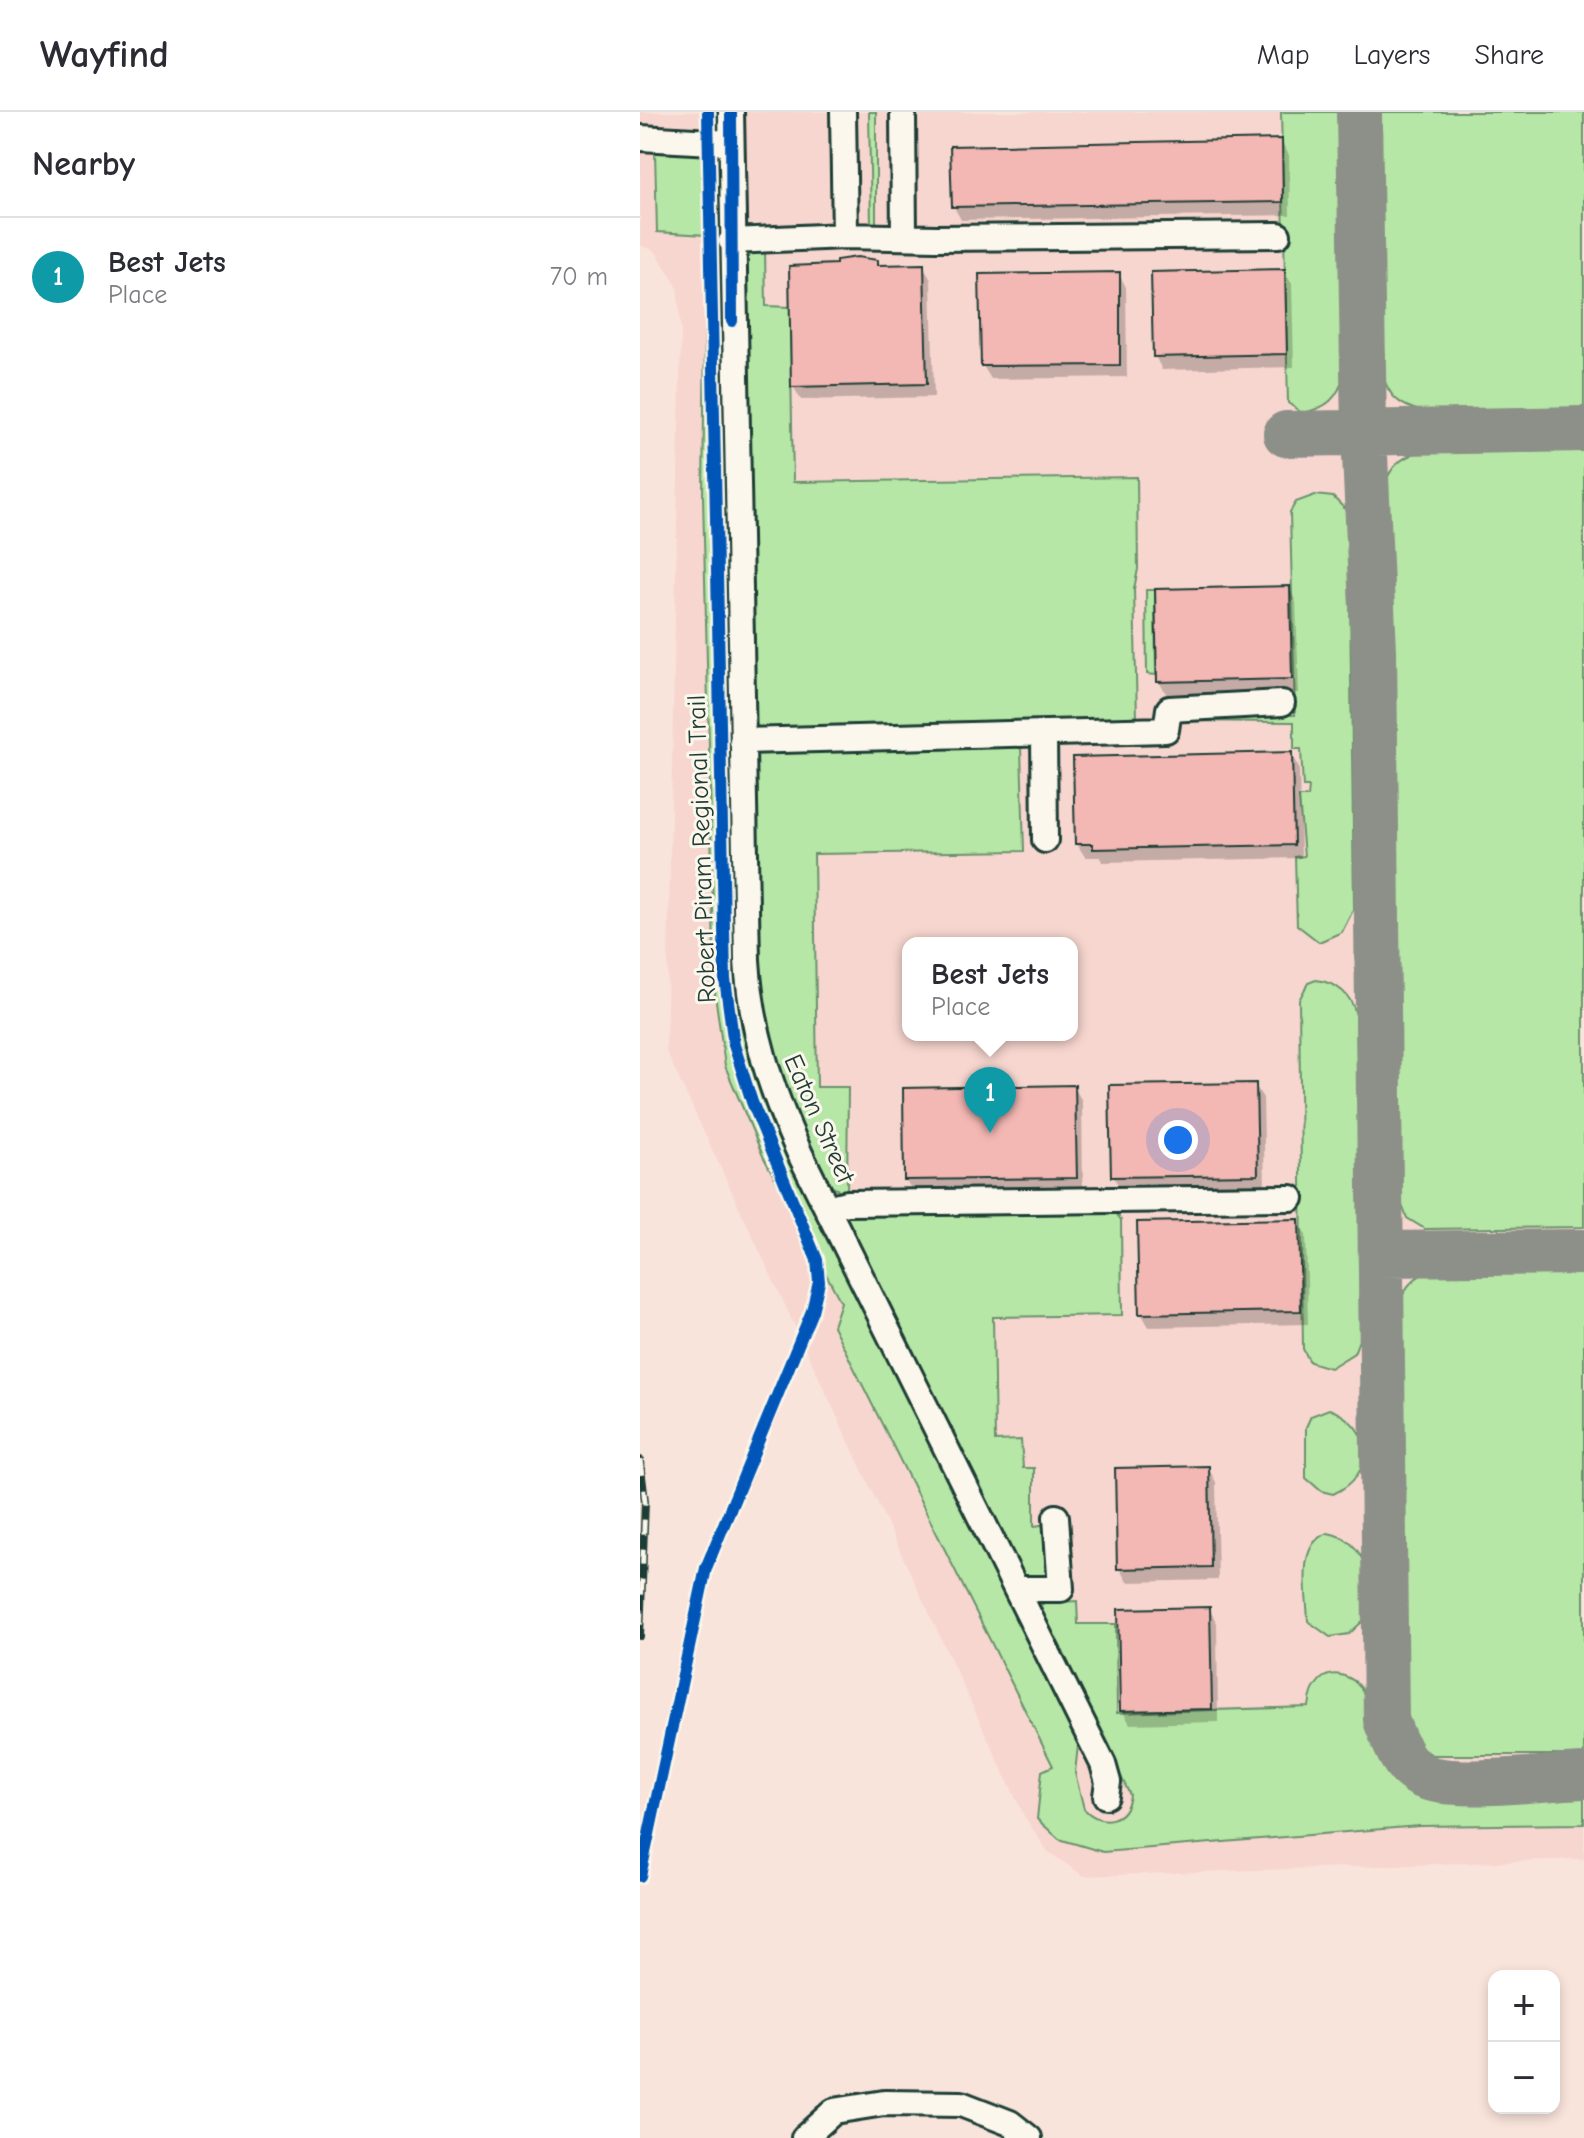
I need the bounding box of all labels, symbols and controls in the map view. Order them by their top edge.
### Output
text: Wayfind [40,33,169,77]
text: Map [1257,39,1310,71]
text: Layers [1354,39,1430,71]
text: Share [1474,39,1544,71]
text: Nearby [32,144,135,184]
text: Best Jets [108,245,226,280]
text: 1 [53,262,63,292]
text: 70 m [550,262,608,292]
text: Place [108,280,167,310]
street label: Robert Piram Regional Trail [682,694,722,1004]
popup [902,937,1078,1041]
text: Best Jets [931,957,1049,992]
text: Place [931,992,990,1022]
street label: Eaton Street [777,1050,861,1189]
pin: 1 [964,1067,1016,1133]
your location [1158,1120,1198,1160]
map controls [1488,1970,1560,2114]
button: + [1488,1970,1560,2042]
button: − [1488,2042,1560,2114]

